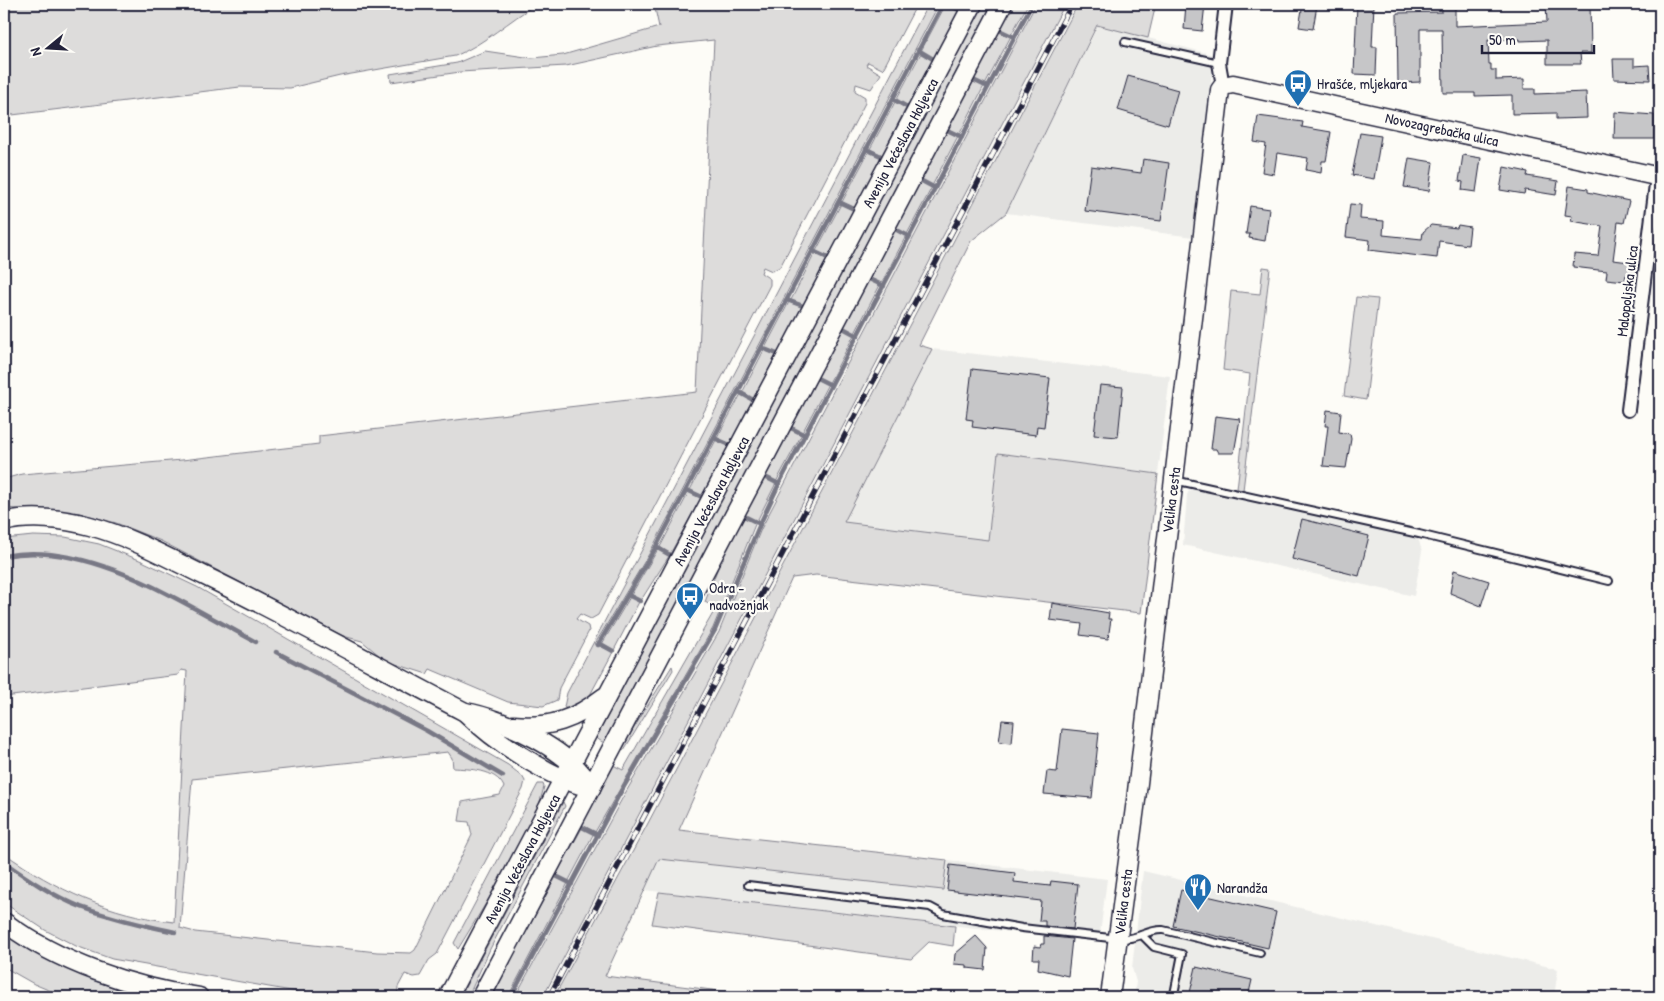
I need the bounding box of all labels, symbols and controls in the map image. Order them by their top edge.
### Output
north arrow [22,22,72,72]
scale bar [1482,22,1594,54]
text: 50 m [1489,29,1516,50]
text: N [25,45,45,59]
bus stop icon: Hrašće, mljekara [1283,68,1313,107]
place label: Hrašće, mljekara [1317,73,1407,94]
street label: Avenija Većeslava Holjevca [857,75,943,211]
street label: Novozagrebačka ulica [1383,107,1501,151]
street label: Malopoljska ulica [1611,244,1643,338]
street label: Avenija Većeslava Holjevca [668,433,754,569]
street label: Velika cesta [1157,466,1185,534]
place label: Odra - nadvožnjak [709,577,768,615]
bus stop icon: Odra - nadvožnjak [675,581,705,620]
street label: Avenija Većeslava Holjevca [479,791,565,927]
street label: Velika cesta [1109,868,1137,936]
restaurant icon: Narandža [1183,872,1213,911]
place label: Narandža [1217,877,1268,898]

